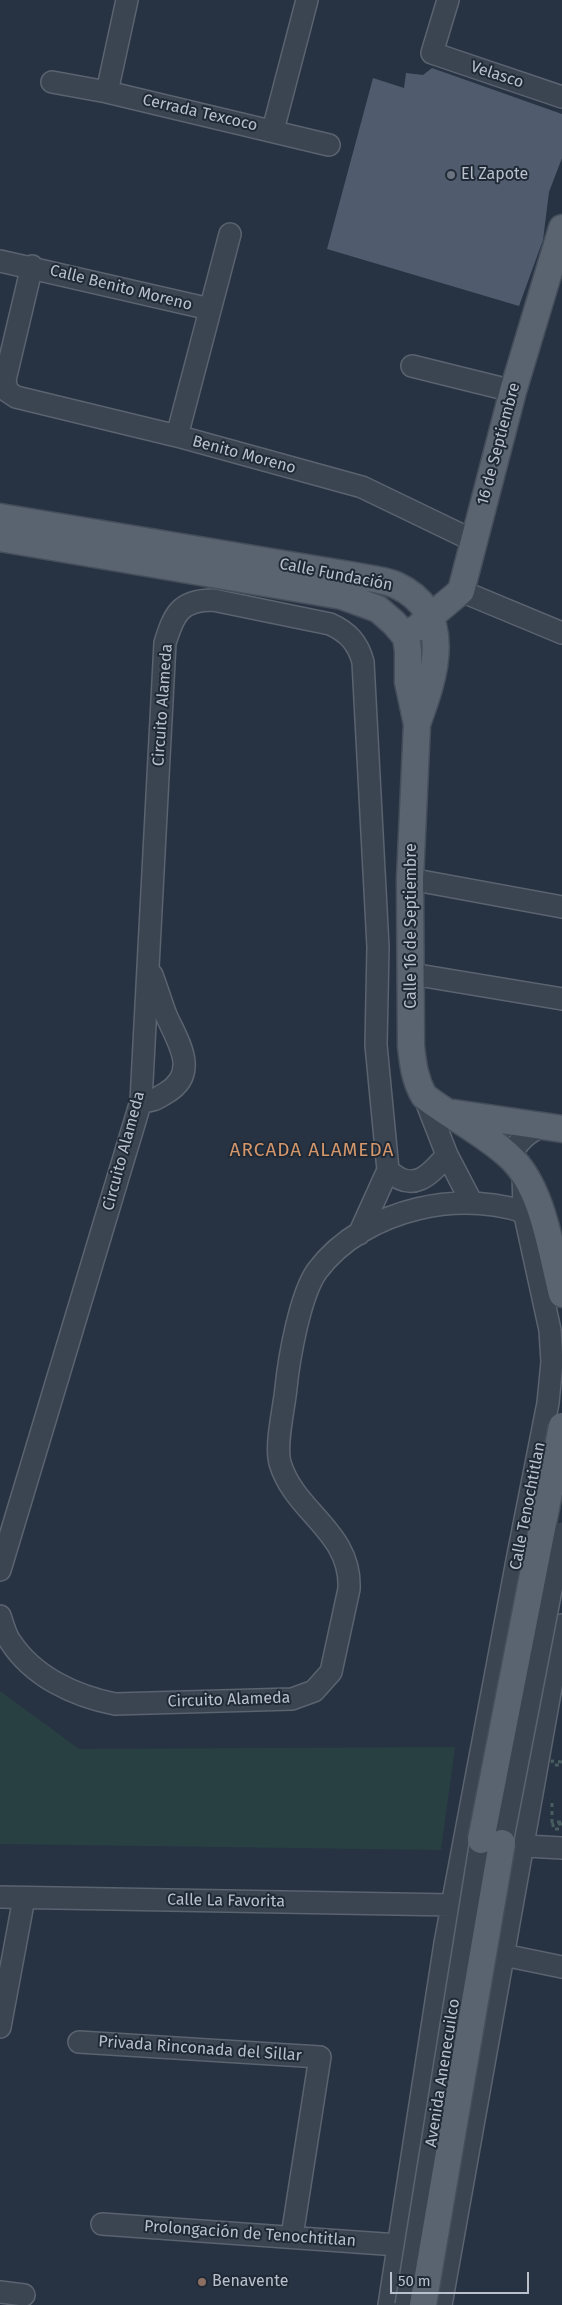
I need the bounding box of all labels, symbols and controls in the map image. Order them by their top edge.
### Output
street label: Velasco [468,57,526,93]
street label: Cerrada Texcoco [141,90,259,136]
place label: El Zapote [461,165,528,185]
marker: El Zapote [445,169,457,181]
street label: Calle Benito Moreno [48,261,194,315]
street label: 16 de Septiembre [473,381,525,507]
street label: Benito Moreno [190,432,298,478]
street label: Calle Fundación [278,555,394,595]
street label: Circuito Alameda [149,643,177,767]
street label: Calle 16 de Septiembre [402,843,422,1009]
street label: Circuito Alameda [99,1089,149,1213]
district label: ARCADA ALAMEDA [228,1140,396,1162]
street label: Calle Tenochtitlan [506,1440,550,1572]
street label: Circuito Alameda [167,1688,291,1712]
street label: Calle La Favorita [167,1890,285,1912]
street label: Avenida Anenecuilco [422,1997,464,2149]
street label: Privada Rinconada del Sillar [98,2032,302,2066]
street label: Prolongación de Tenochtitlan [144,2217,356,2251]
scale bar [392,2262,531,2294]
place label: Benavente [212,2272,288,2292]
text: 50 m [398,2272,431,2290]
marker: Benavente [196,2276,208,2288]

